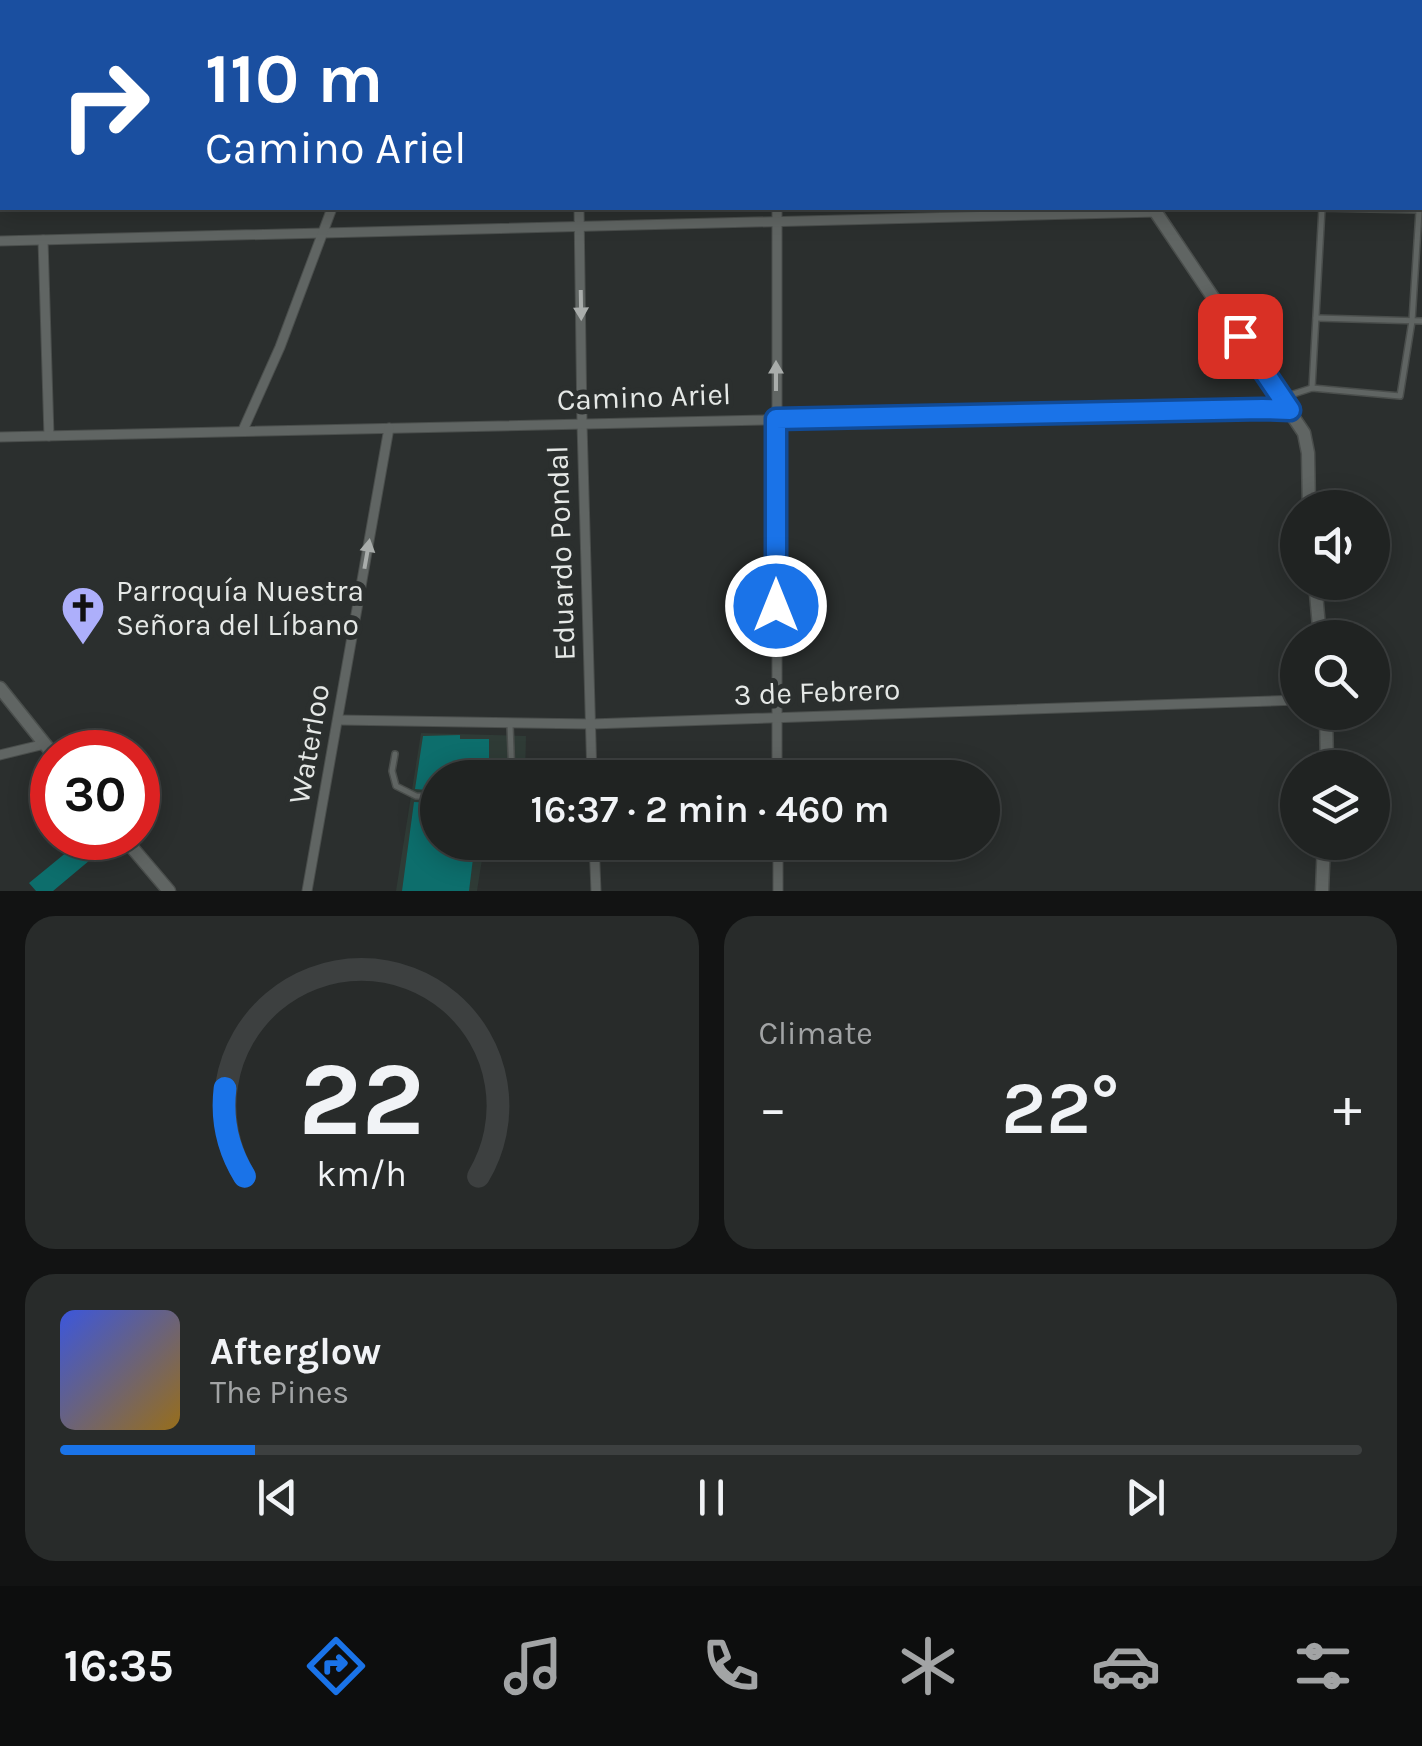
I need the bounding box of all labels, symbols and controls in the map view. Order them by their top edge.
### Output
text: 110 m [205,38,383,120]
icon: right [40,40,170,170]
text: Camino Ariel [205,122,467,174]
one-way arrow [573,289,589,321]
pin [1198,294,1283,379]
icon: arrive [1213,309,1268,364]
one-way arrow [768,359,784,391]
street label: Camino Ariel [556,376,732,418]
street label: Eduardo Pondal [539,445,583,661]
map controls [1280,490,1390,860]
button: sound [1280,490,1390,600]
one-way arrow [360,538,375,569]
position arrow [724,554,828,658]
place label: Parroquía Nuestra Señora del Líbano [116,573,364,643]
church icon: Parroquía Nuestra Señora del Líbano [60,585,106,646]
button: search [1280,620,1390,730]
street label: 3 de Febrero [733,671,901,713]
street label: Waterloo [281,681,337,807]
speed limit sign: 30 [30,730,160,860]
button: layers [1280,750,1390,860]
text: 16:37 · 2 min · 460 m [531,787,889,832]
text: Climate [759,1015,873,1052]
text: 22 [299,1039,425,1160]
text: 22° [1001,1064,1119,1152]
text: − [759,1076,787,1140]
text: + [1333,1076,1362,1140]
text: km/h [316,1153,407,1195]
text: Afterglow [210,1329,381,1374]
text: The Pines [210,1374,349,1411]
icon: previous [250,1470,305,1525]
icon: pause [684,1470,739,1525]
icon: next [1118,1470,1173,1525]
icon: directions [301,1631,371,1701]
icon: music [498,1631,568,1701]
icon: phone [696,1631,766,1701]
icon: climate [893,1631,963,1701]
icon: car [1091,1631,1161,1701]
icon: filters [1288,1631,1358,1701]
text: 16:35 [64,1640,173,1692]

